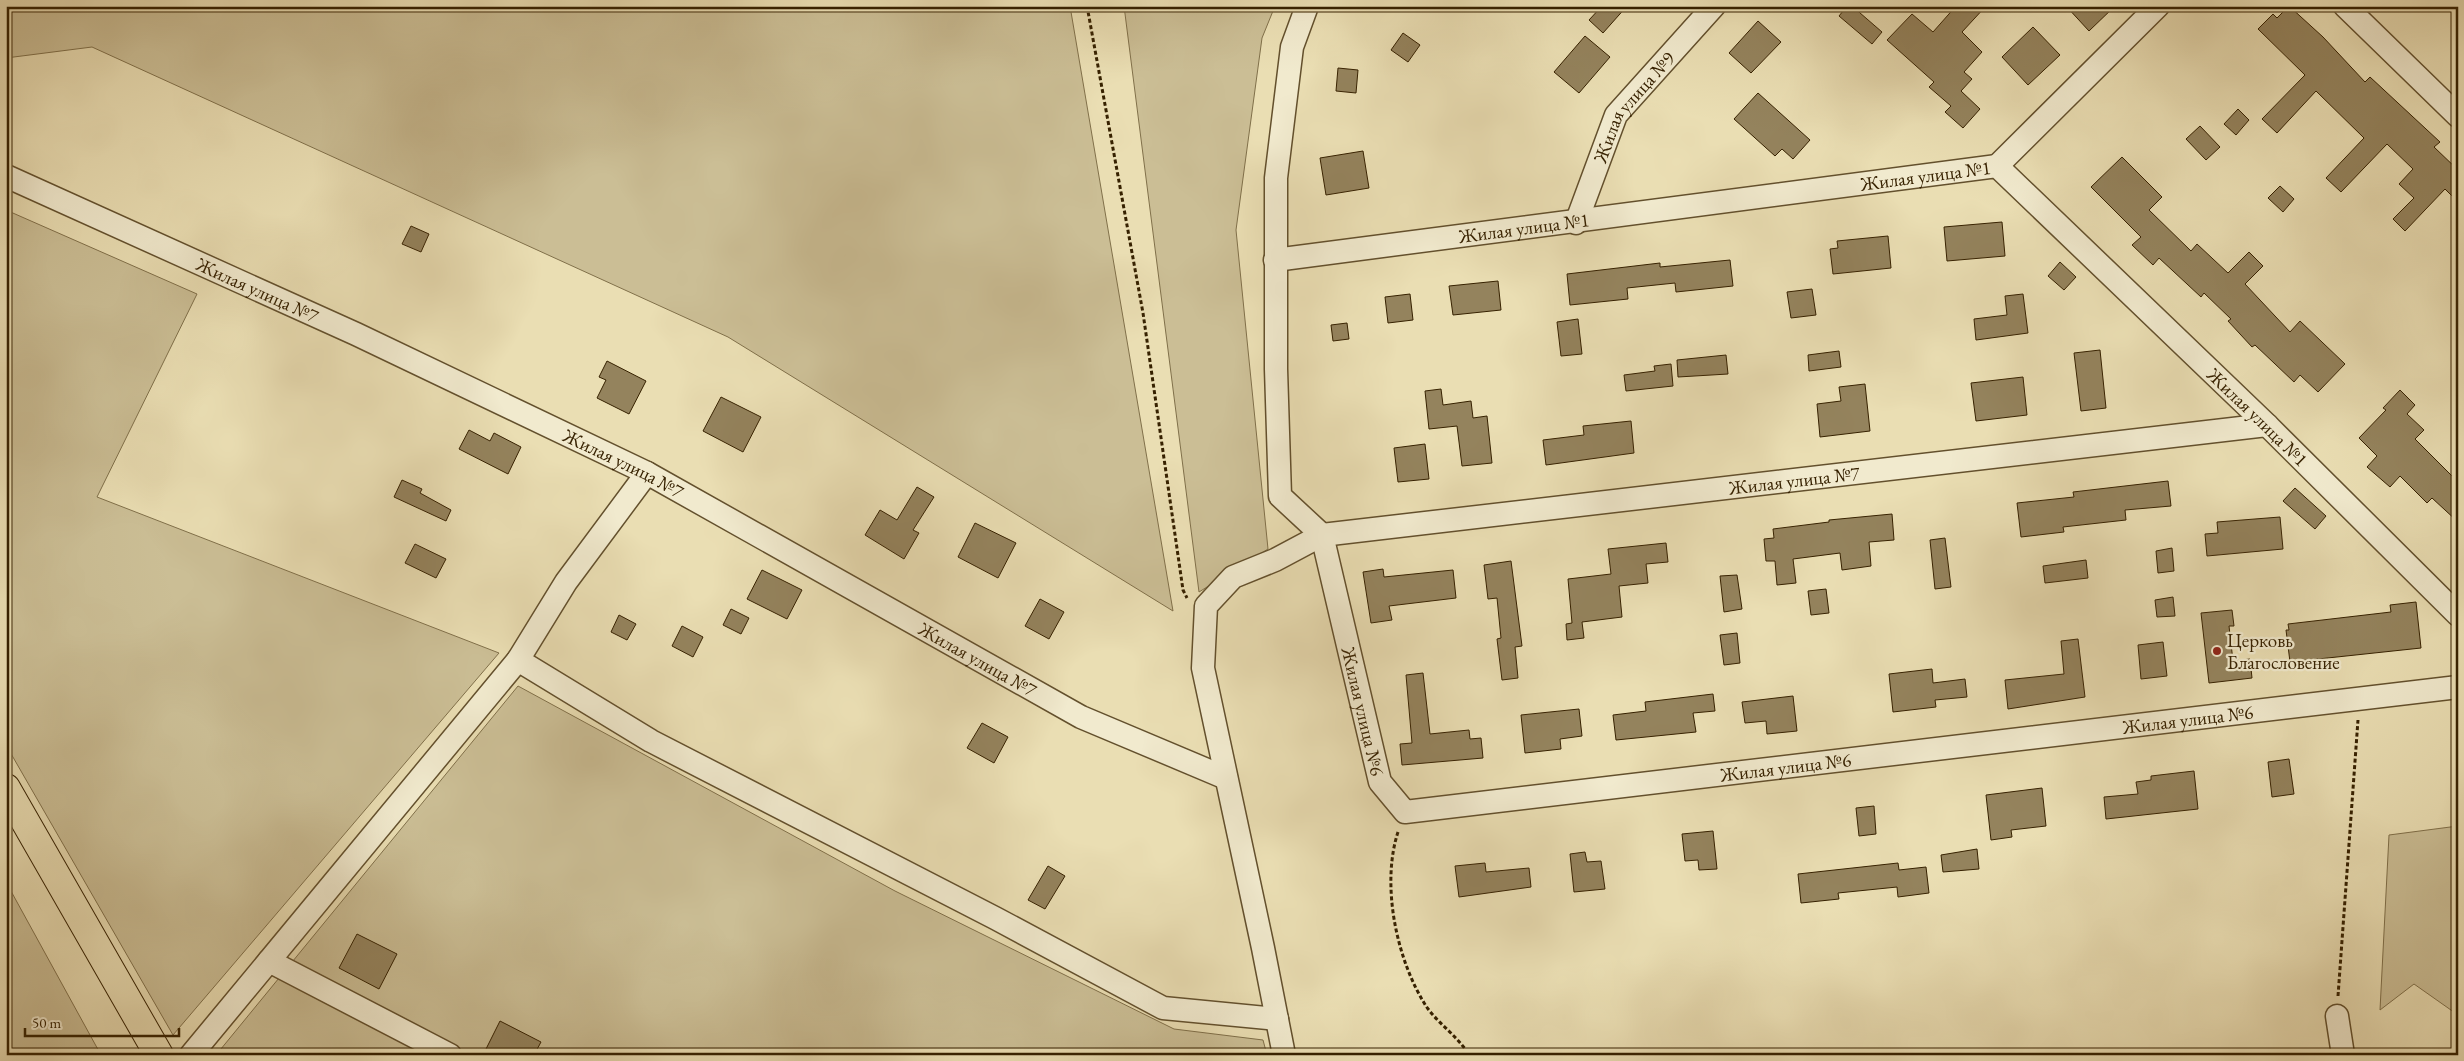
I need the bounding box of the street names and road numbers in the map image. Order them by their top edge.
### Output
street label: Жилая улица №9 [1587,46,1680,167]
street label: Жилая улица №1 [1858,154,1992,196]
street label: Жилая улица №1 [1456,207,1591,249]
street label: Жилая улица №7 [192,251,323,328]
street label: Жилая улица №1 [2201,361,2314,472]
street label: Жилая улица №7 [558,422,689,504]
street label: Жилая улица №7 [1726,460,1862,500]
street label: Жилая улица №7 [913,615,1042,703]
street label: Жилая улица №6 [1336,643,1391,778]
street label: Жилая улица №6 [2120,699,2255,739]
street label: Жилая улица №6 [1718,747,1852,787]

